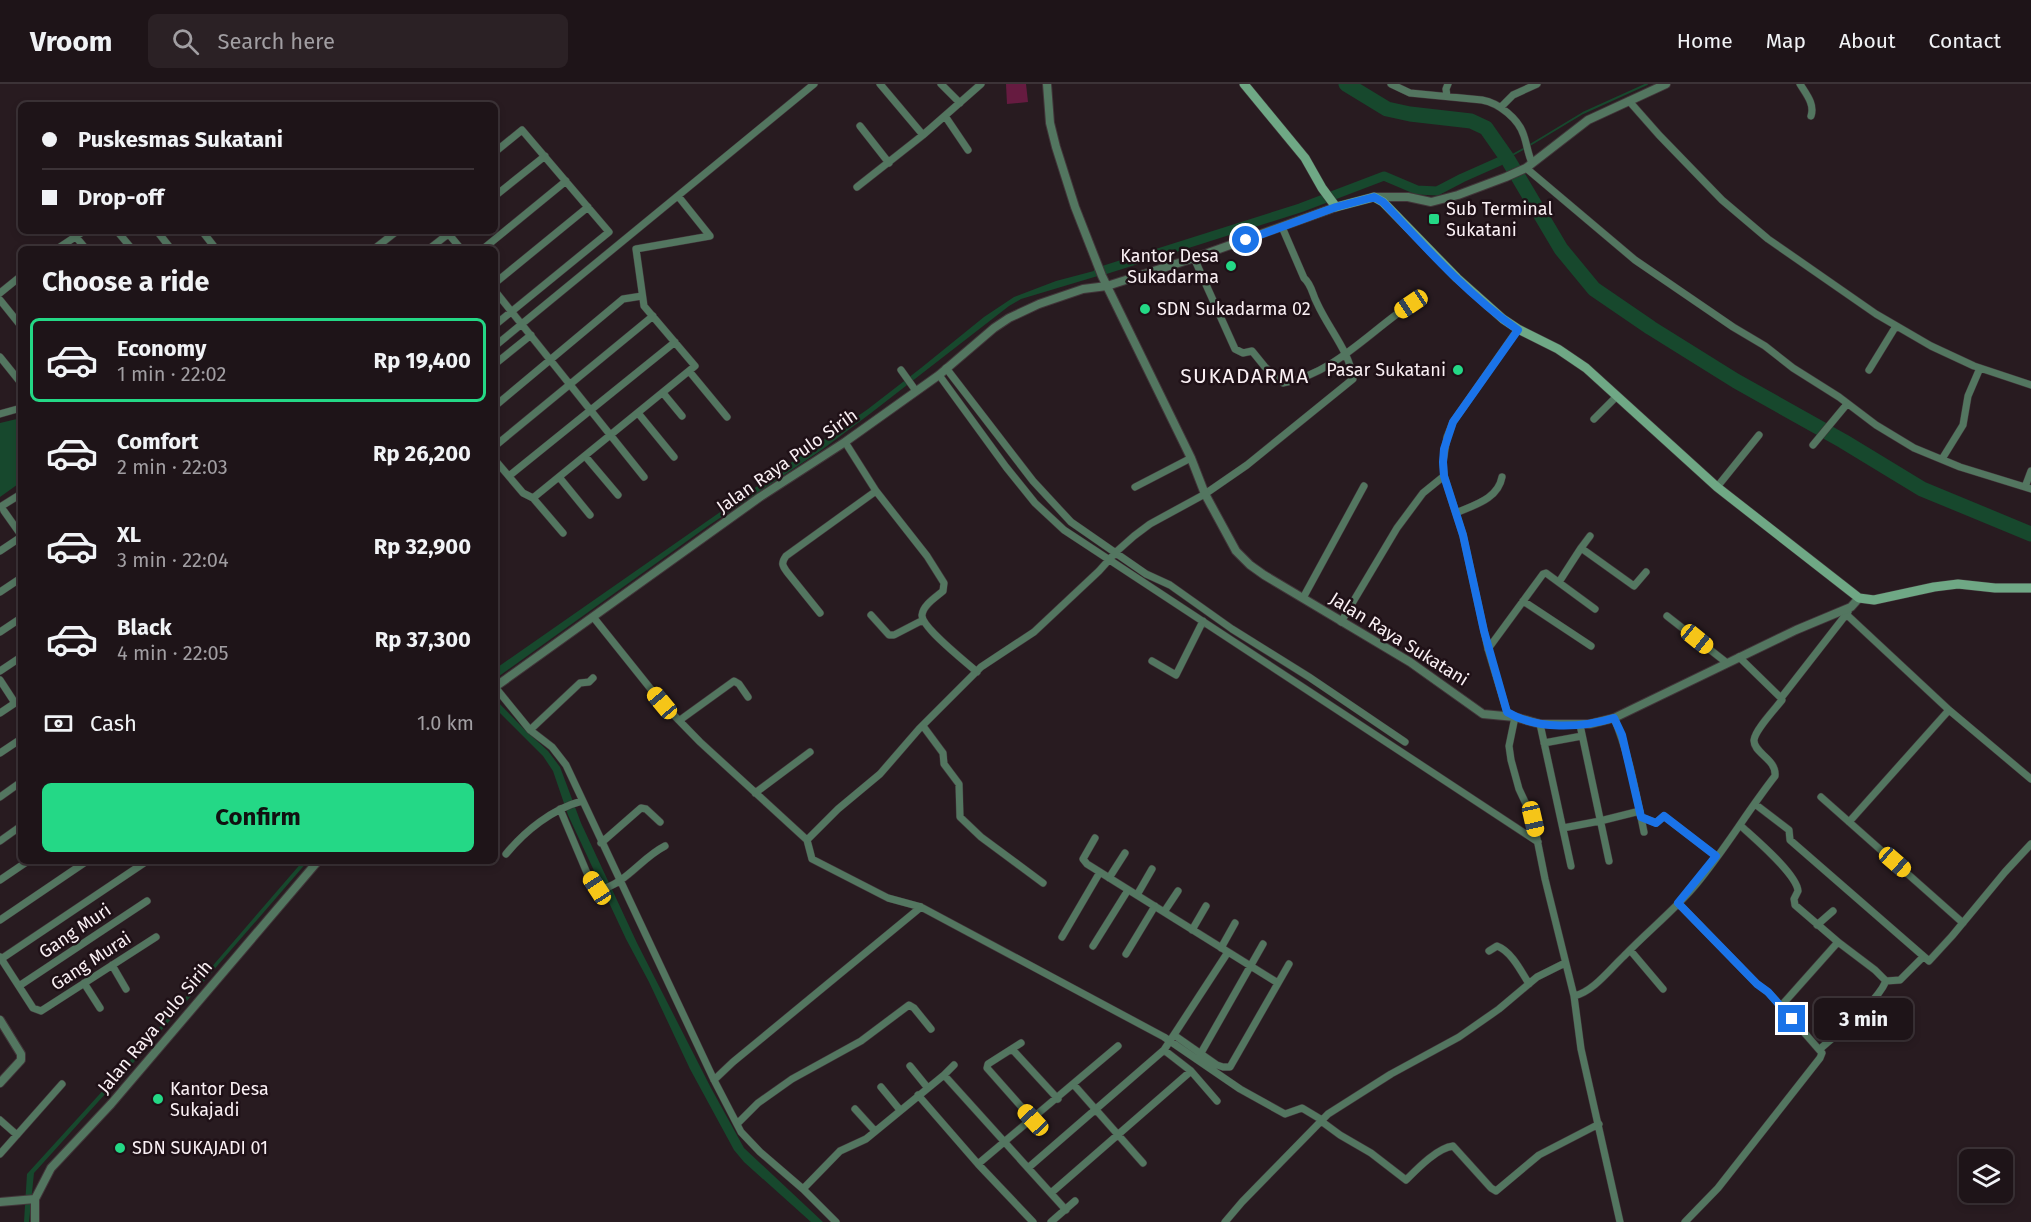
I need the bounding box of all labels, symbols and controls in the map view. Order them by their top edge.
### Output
search box [148,14,568,68]
text: Vroom [30,25,112,58]
icon: search [169,25,202,58]
text: Search here [217,28,335,55]
text: Home [1677,28,1733,54]
text: Map [1766,28,1806,54]
text: About [1839,28,1896,54]
text: Contact [1929,28,2001,54]
text: Puskesmas Sukatani [78,126,283,153]
text: Drop-off [78,184,164,211]
place label: Sub Terminal Sukatani [1446,198,1553,241]
marker: Sub Terminal Sukatani [1427,212,1441,226]
route start [1232,226,1259,253]
place label: Kantor Desa Sukadarma [1120,245,1219,288]
marker: Kantor Desa Sukadarma [1224,259,1238,273]
text: Choose a ride [42,266,209,298]
car [1391,286,1431,322]
place label: SDN Sukadarma 02 [1157,298,1311,320]
marker: SDN Sukadarma 02 [1138,302,1152,316]
icon: car [45,333,99,387]
text: Economy [117,335,206,362]
text: Rp 19,400 [374,347,471,374]
place label: Pasar Sukatani [1326,359,1446,381]
text: 1 min · 22:02 [117,362,226,386]
district label: SUKADARMA [1180,363,1310,389]
marker: Pasar Sukatani [1451,363,1465,377]
street label: Jalan Raya Pulo Sirih [712,404,862,518]
icon: car [45,426,99,480]
text: Comfort [117,428,198,455]
text: Rp 26,200 [373,440,471,467]
text: 2 min · 22:03 [117,455,228,479]
icon: car [45,519,99,573]
text: XL [117,521,141,548]
text: Rp 32,900 [374,533,471,560]
text: 3 min · 22:04 [117,548,229,572]
street label: Jalan Raya Sukatani [1326,587,1472,691]
icon: car [45,612,99,666]
text: Black [117,614,172,641]
car [1677,621,1717,657]
text: Rp 37,300 [375,626,471,653]
text: 4 min · 22:05 [117,641,229,665]
car [644,683,680,723]
icon: cash [42,707,75,740]
text: Cash [90,710,137,737]
text: 1.0 km [417,711,474,735]
button: Confirm [42,783,474,852]
car [1520,799,1546,839]
car [1876,843,1914,881]
car [580,868,614,908]
street label: Gang Muri [35,899,115,963]
street label: Gang Murai [47,927,135,995]
street label: Jalan Raya Pulo Sirih [93,956,217,1098]
callout: 3 min [1813,998,1912,1040]
route end [1778,1005,1805,1032]
text: 3 min [1839,1007,1888,1031]
place label: Kantor Desa Sukajadi [170,1078,269,1121]
marker: Kantor Desa Sukajadi [151,1092,165,1106]
car [1014,1101,1052,1139]
place label: SDN SUKAJADI 01 [132,1137,268,1159]
marker: SDN SUKAJADI 01 [113,1141,127,1155]
map controls [1959,1149,2013,1203]
button: layers [1959,1149,2013,1203]

